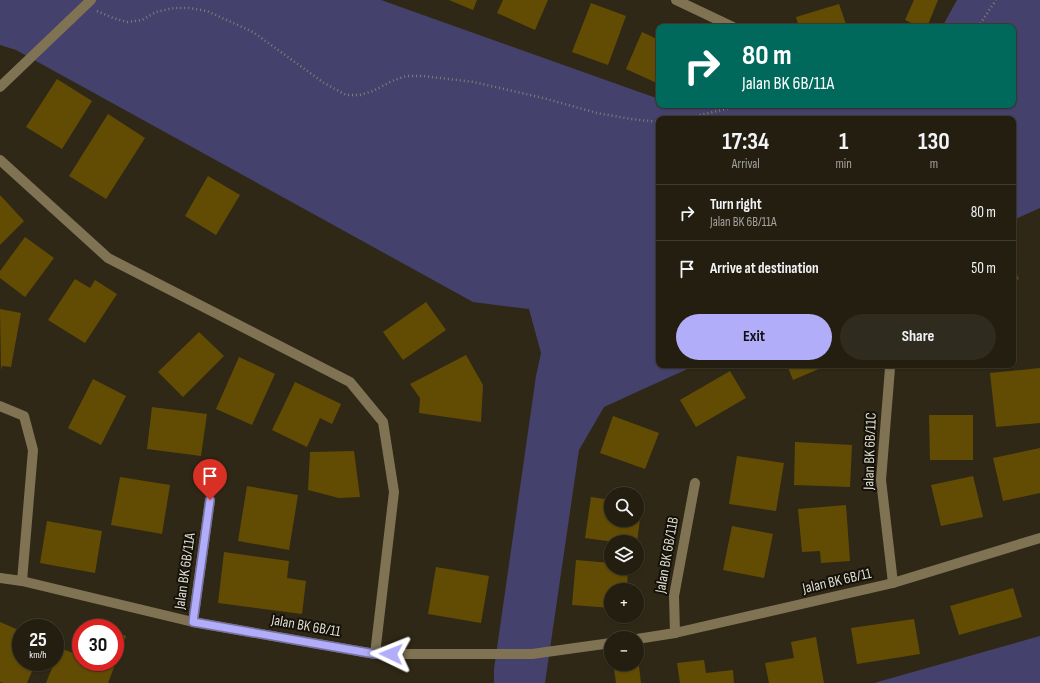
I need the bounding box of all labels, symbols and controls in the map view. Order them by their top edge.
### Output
text: 80 m [742,39,791,72]
icon: right [676,40,728,92]
text: Jalan BK 6B/11A [742,73,834,94]
text: 17:34 [722,127,769,156]
text: 1 [839,127,848,156]
text: 130 [918,127,950,156]
text: Arrival [732,156,760,172]
text: min [835,156,852,172]
text: m [930,156,938,172]
text: Turn right [710,195,762,214]
icon: right [676,202,698,224]
text: 80 m [971,203,996,222]
text: Jalan BK 6B/11A [710,214,777,230]
icon: arrive [676,258,698,280]
text: Arrive at destination [710,259,819,278]
text: 50 m [971,259,996,278]
button: Exit [676,314,832,360]
button: Share [840,314,996,360]
street label: Jalan BK 6B/11C [859,412,881,491]
pin [193,459,227,500]
icon: arrive [199,465,221,487]
map controls [604,487,644,671]
button: search [604,487,644,527]
street label: Jalan BK 6B/11B [651,515,683,596]
street label: Jalan BK 6B/11A [170,531,200,611]
button: layers [604,535,644,575]
street label: Jalan BK 6B/11 [800,564,874,598]
button: + [604,583,644,623]
street label: Jalan BK 6B/11 [269,610,343,642]
speed limit sign: 30 [72,619,124,671]
text: 25 [29,628,47,652]
button: − [604,631,644,671]
position arrow [370,633,412,675]
text: km/h [29,649,47,661]

